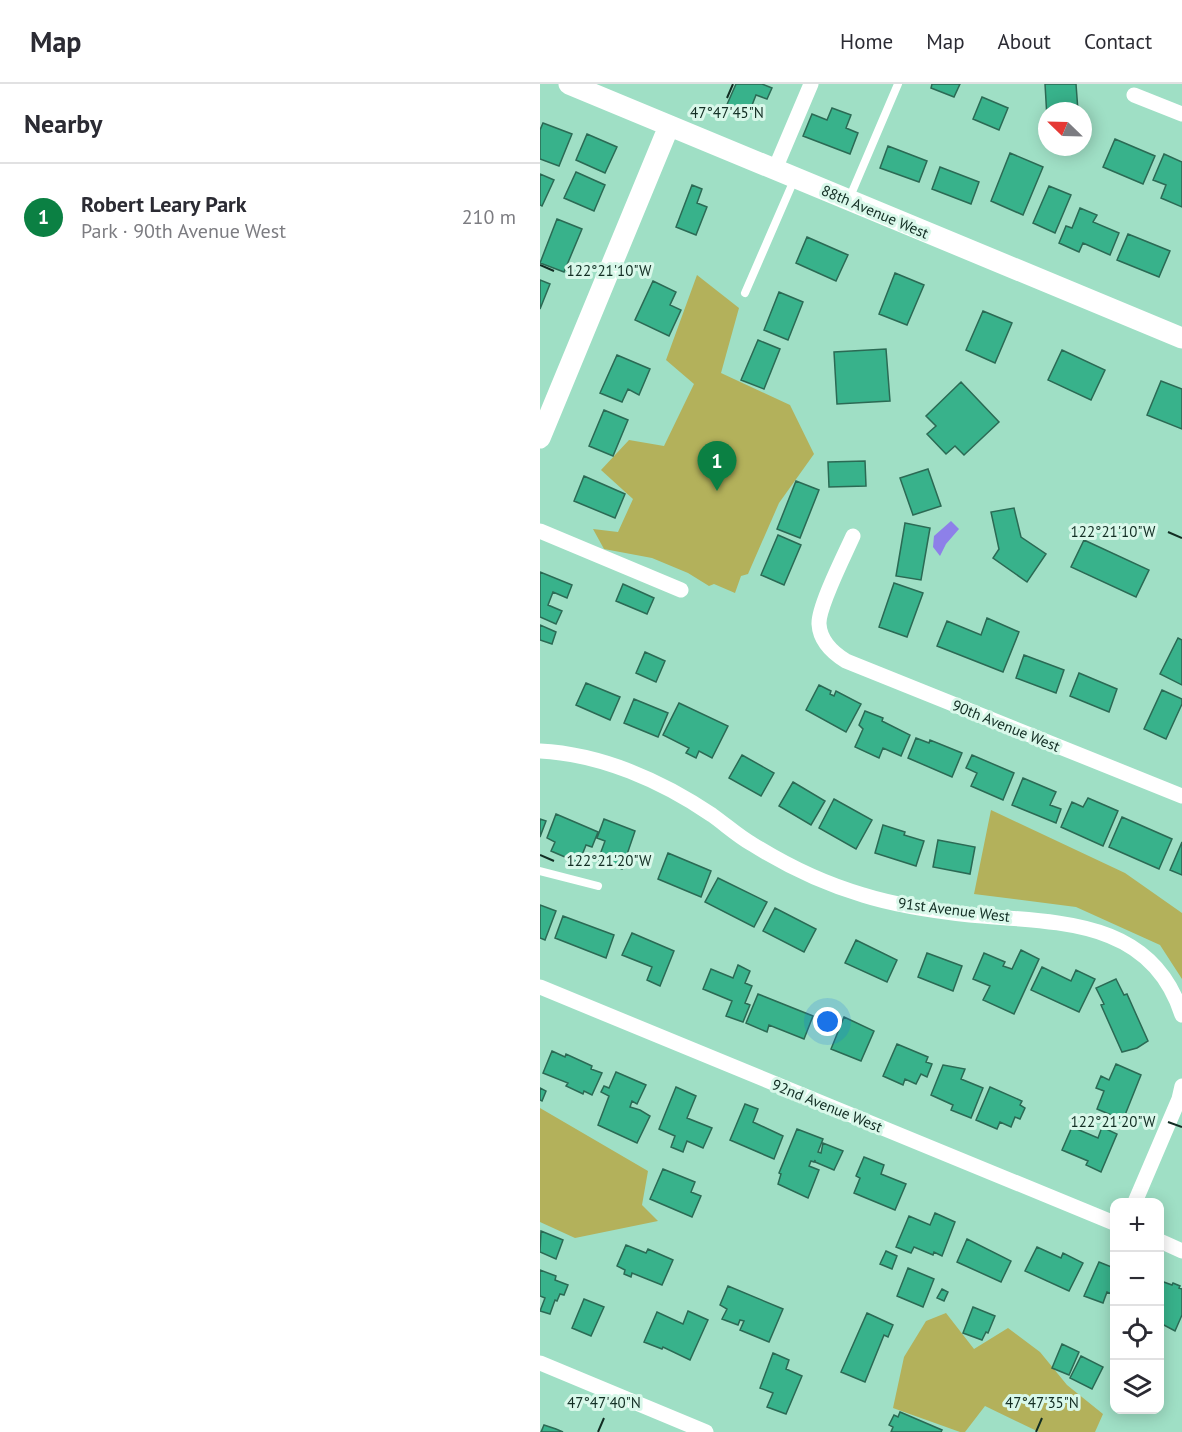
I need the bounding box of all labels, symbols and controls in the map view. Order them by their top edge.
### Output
text: Map [30,23,81,60]
text: Home [840,28,893,55]
text: Map [926,28,965,55]
text: About [998,28,1051,55]
text: Contact [1084,28,1152,55]
north arrow [1038,102,1092,156]
text: 47°47'45"N [690,103,764,122]
text: Nearby [24,107,102,140]
street label: 88th Avenue West [819,180,932,243]
text: Robert Leary Park [81,190,247,218]
text: 1 [38,204,49,230]
text: 210 m [462,204,516,230]
text: Park · 90th Avenue West [81,218,286,244]
text: 122°21'10"W [567,261,652,280]
pin: 1 [698,442,736,491]
text: 122°21'10"W [1071,522,1156,541]
street label: 90th Avenue West [950,695,1063,756]
text: 122°21'20"W [567,851,652,870]
street label: 91st Avenue West [897,893,1011,926]
your location [813,1007,842,1036]
street label: 92nd Avenue West [769,1075,885,1136]
text: 122°21'20"W [1071,1112,1156,1131]
map controls [1110,1198,1164,1414]
button: + [1110,1198,1164,1252]
button: − [1110,1252,1164,1306]
button: locate [1110,1306,1164,1360]
button: layers [1110,1360,1164,1414]
text: 47°47'40"N [567,1393,641,1412]
text: 47°47'35"N [1005,1393,1079,1412]

